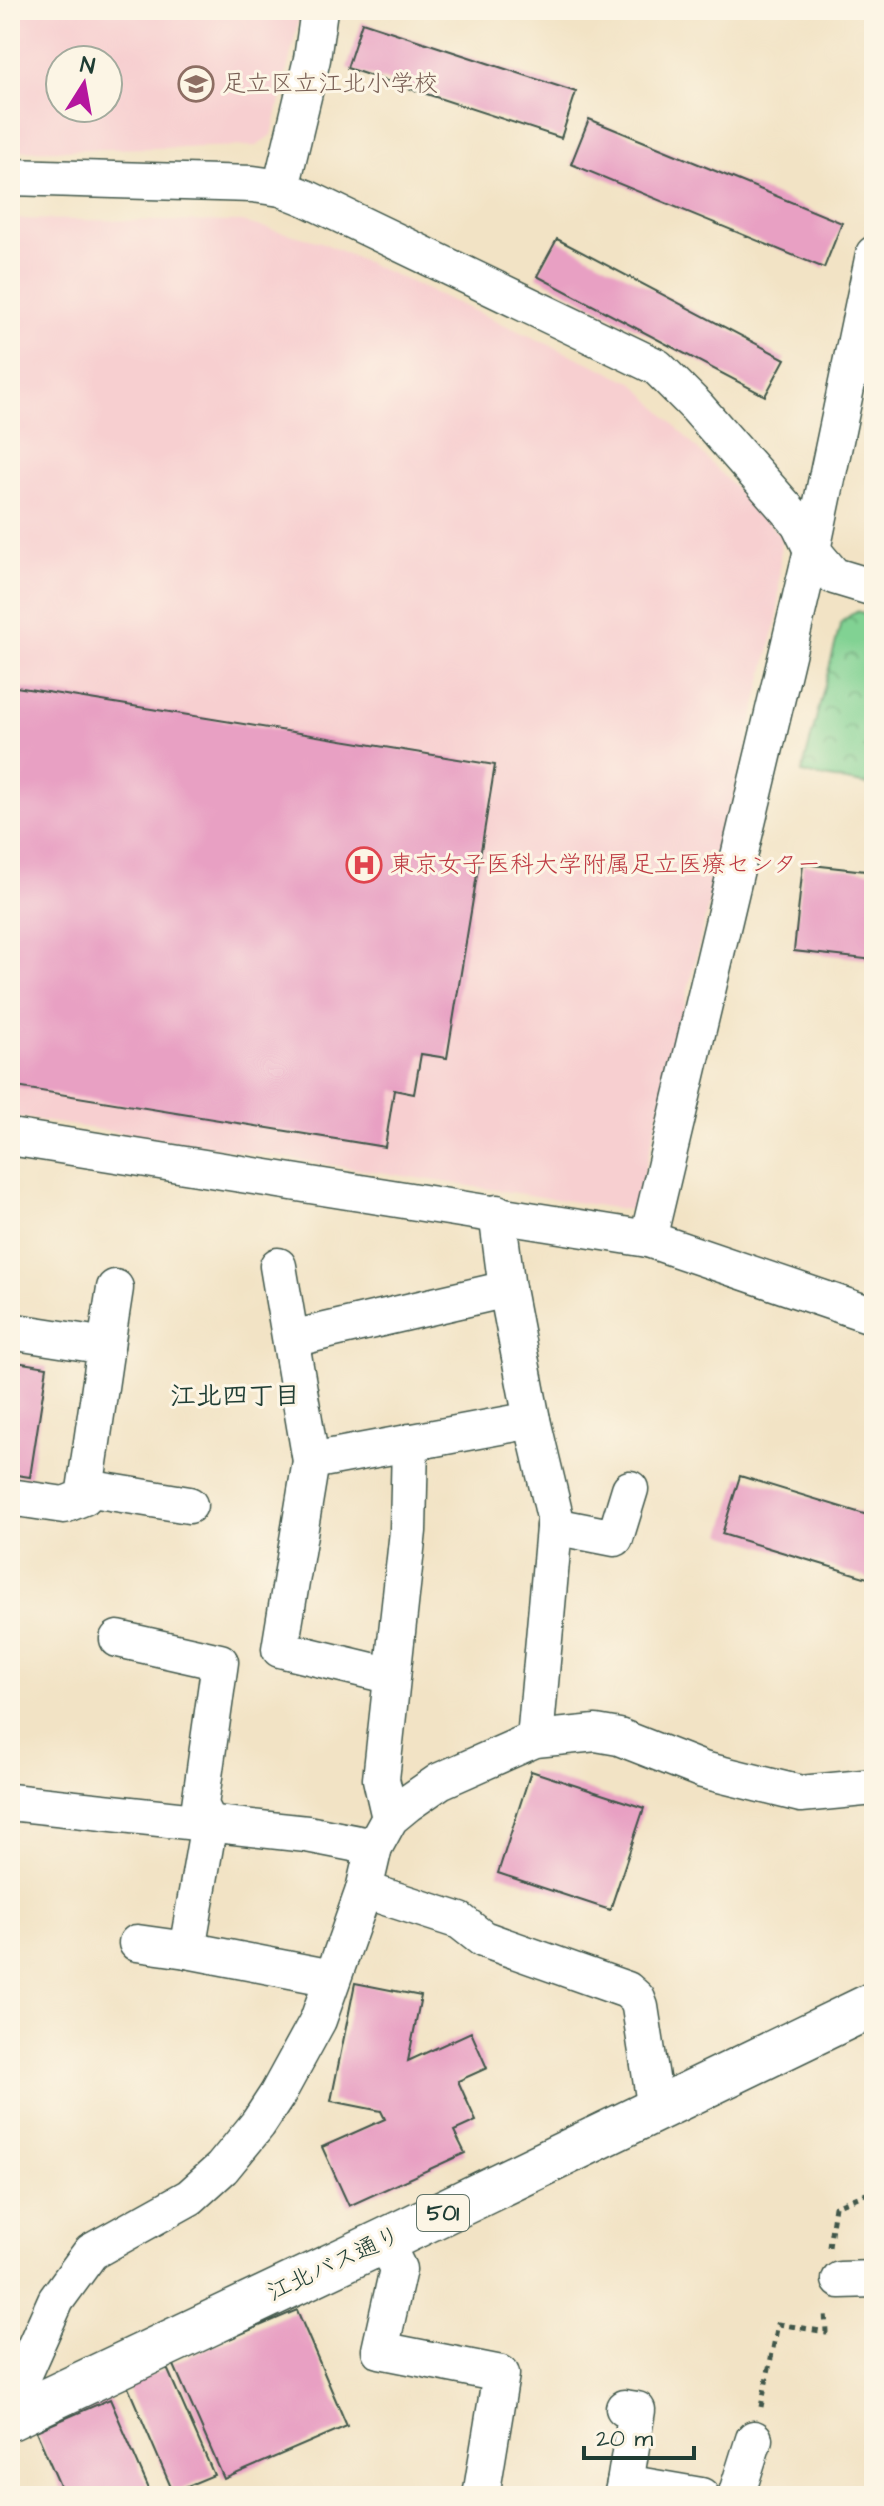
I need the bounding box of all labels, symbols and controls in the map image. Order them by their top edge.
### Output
north arrow [44,44,124,124]
text: N [78,49,97,82]
school or university icon: 足立区立江北小学校 [177,65,215,103]
place label: 足立区立江北小学校 [222,67,438,101]
hospital icon: 東京女子医科大学附属足立医療センター [345,846,383,884]
place label: 東京女子医科大学附属足立医療センター [390,848,821,882]
district label: 江北四丁目 [170,1378,300,1414]
road number: 501 [417,2195,469,2231]
street label: 江北バス通り [262,2218,406,2310]
scale bar [584,2410,694,2460]
text: 20 m [596,2422,653,2456]

